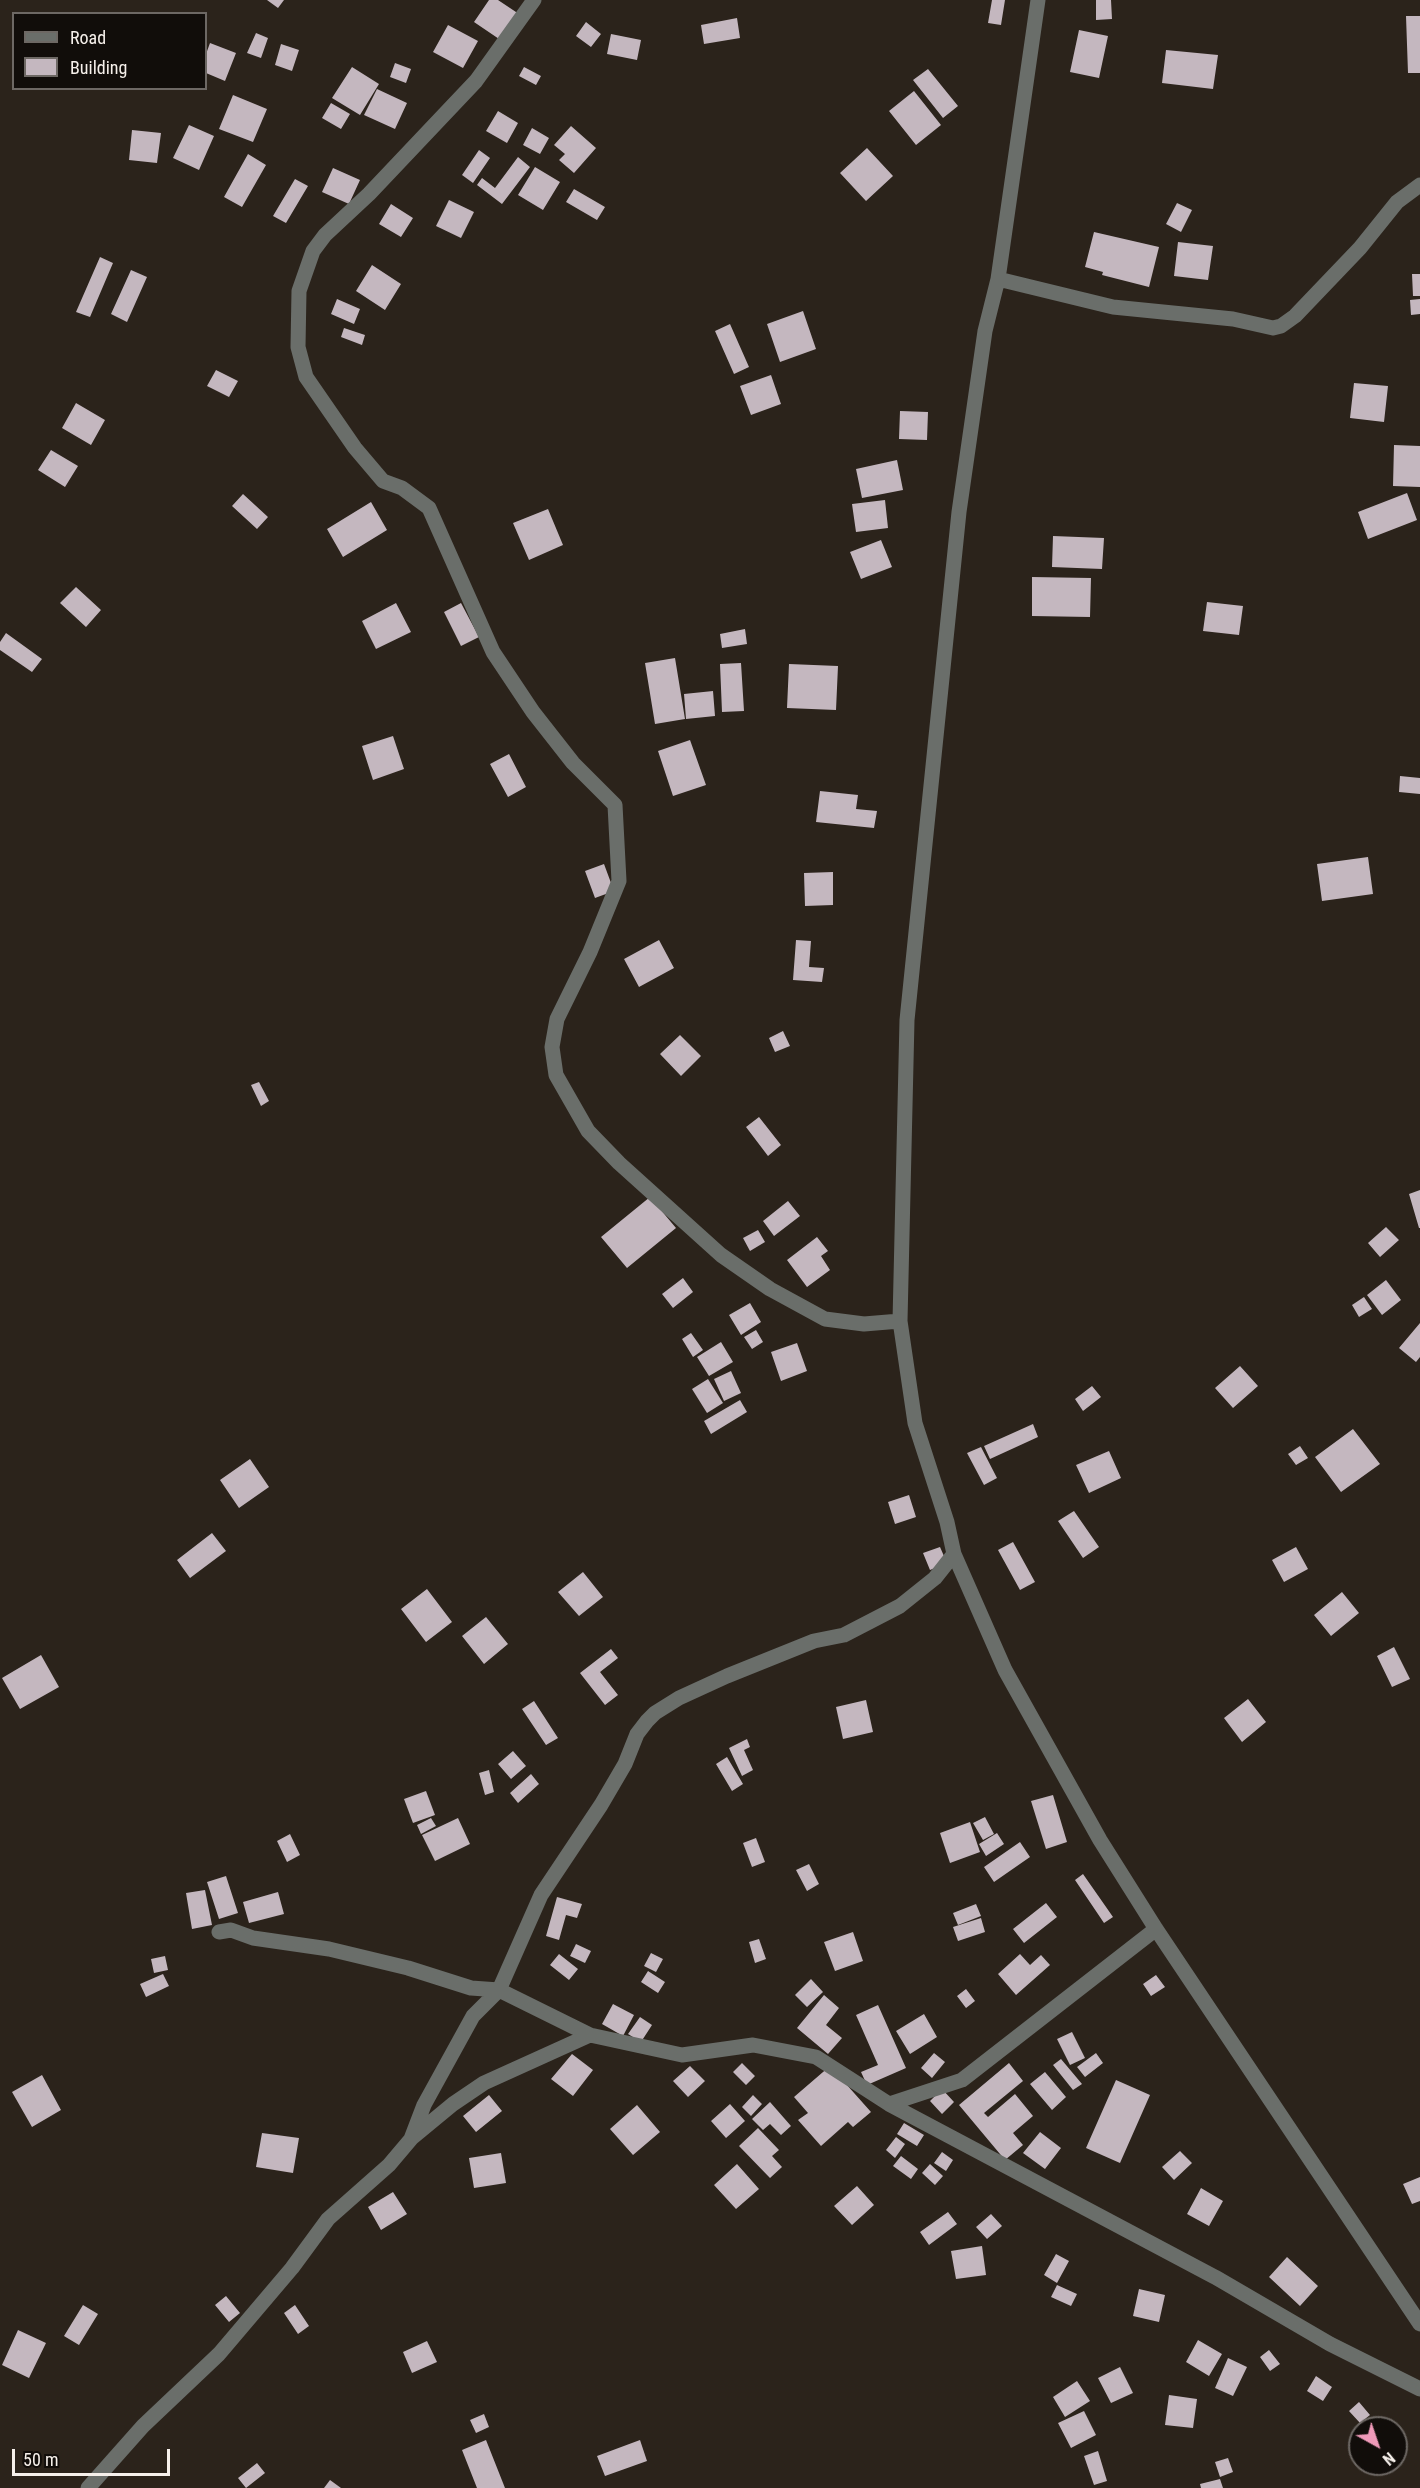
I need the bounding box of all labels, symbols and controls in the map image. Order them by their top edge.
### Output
legend [12,12,207,90]
text: Road [70,27,106,48]
text: Building [70,57,127,78]
north arrow [1348,2416,1408,2476]
scale bar [15,2437,172,2475]
text: N [1379,2448,1398,2469]
text: 50 m [23,2449,58,2470]

